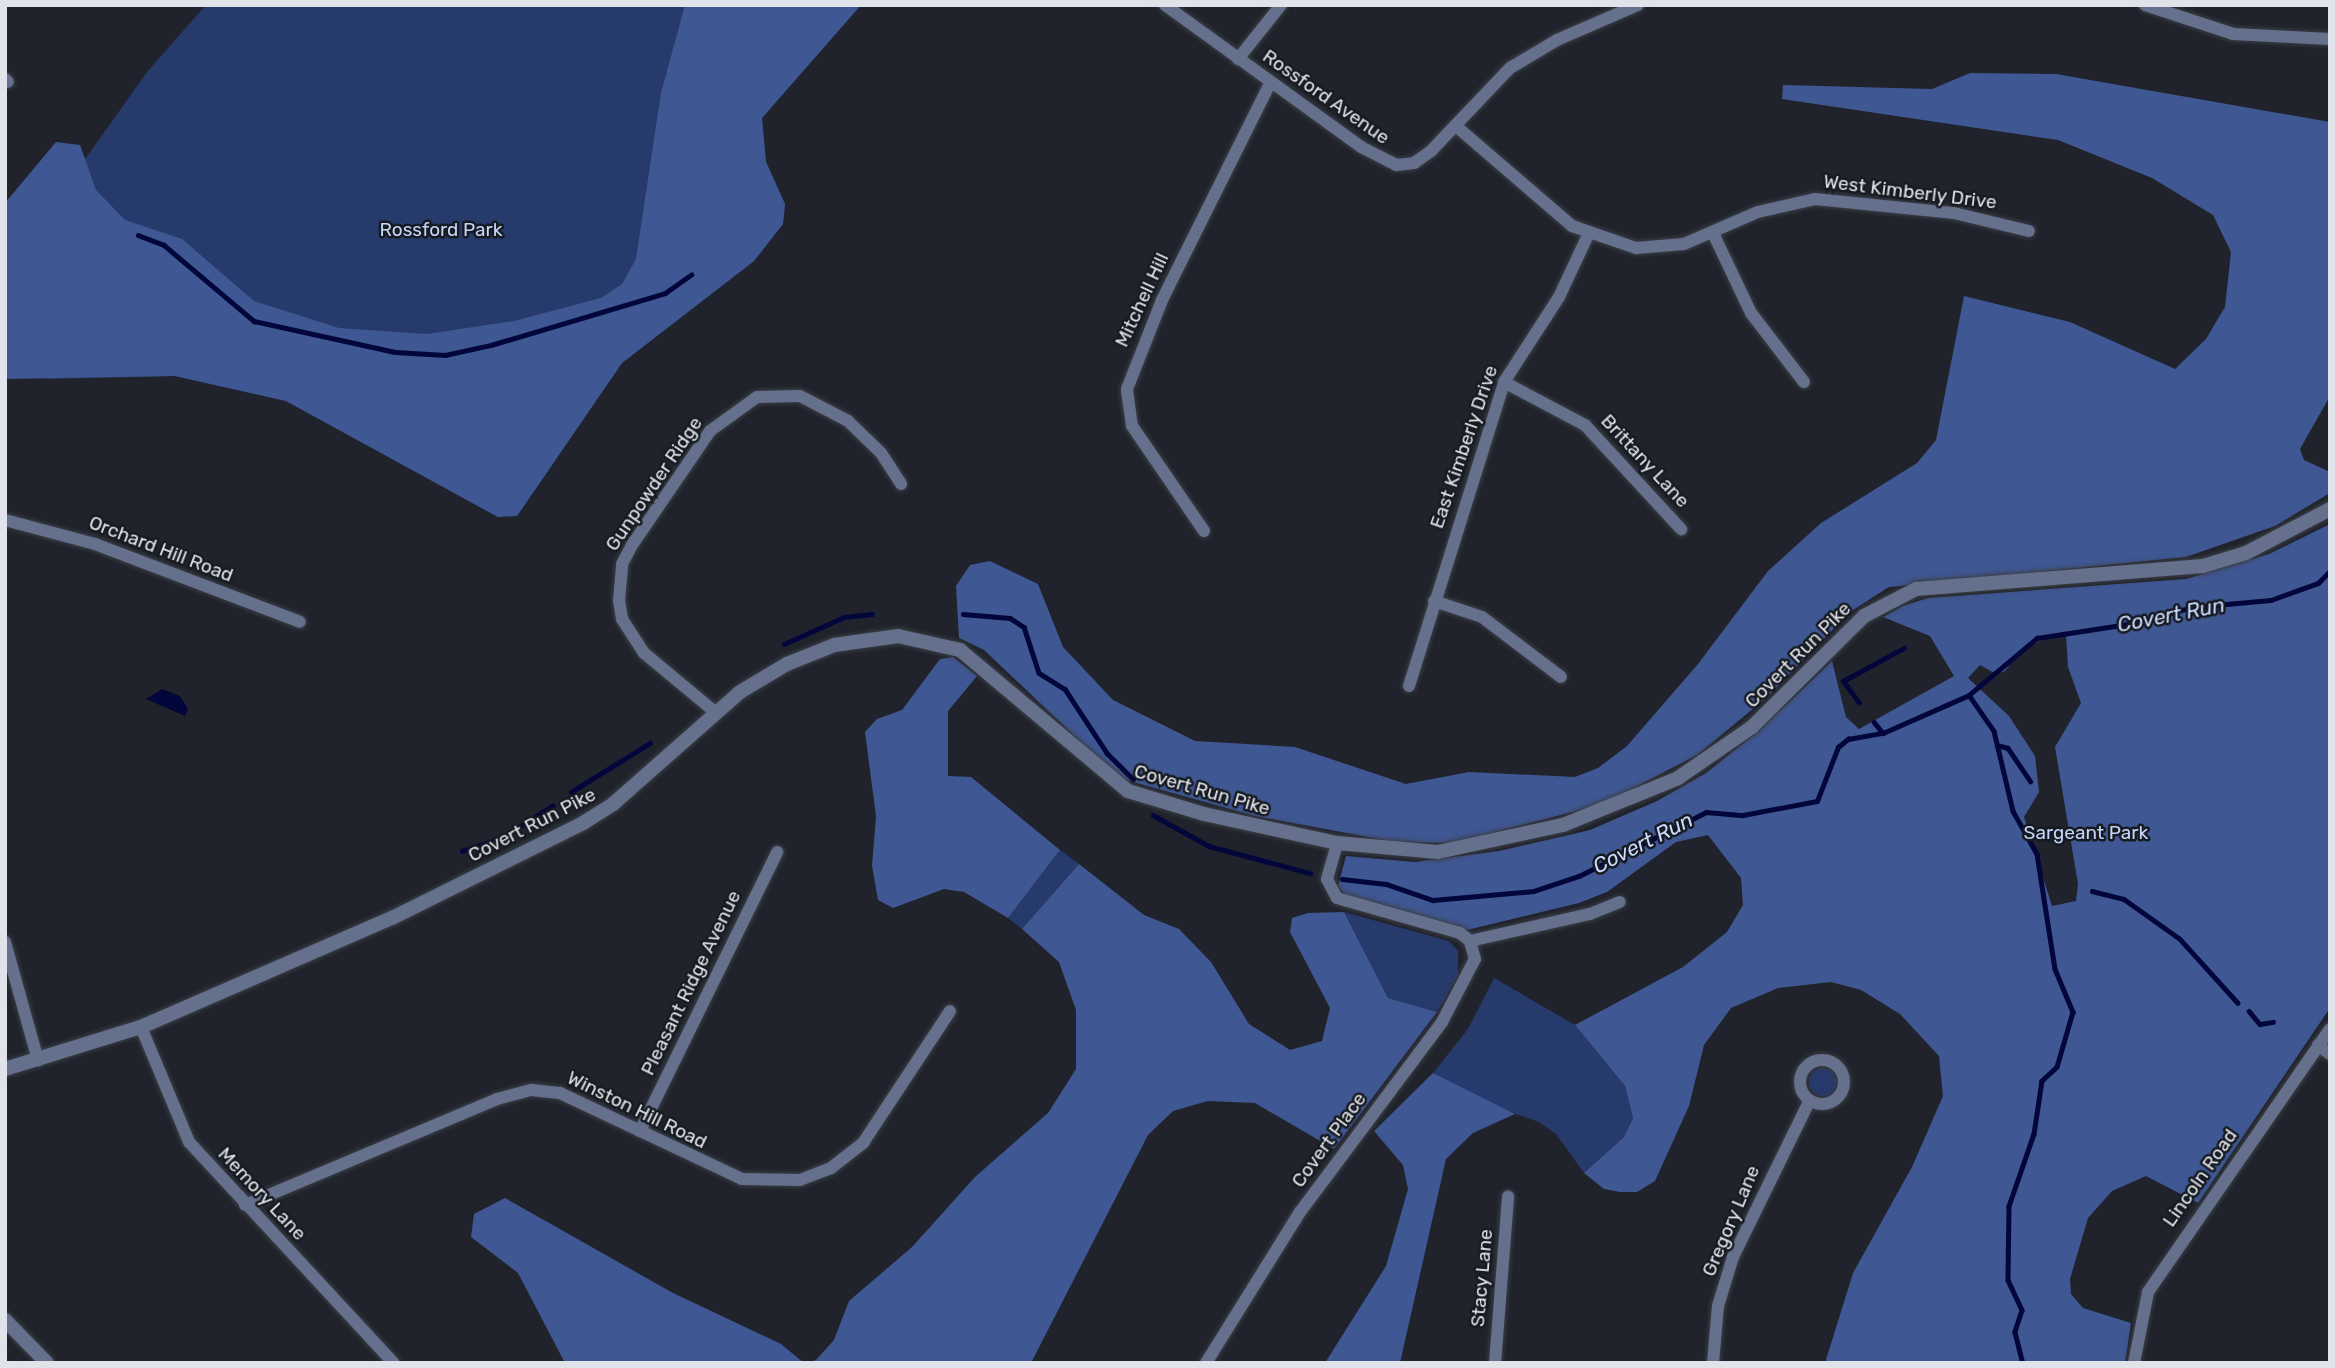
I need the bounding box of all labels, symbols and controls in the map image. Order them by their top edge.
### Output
street label: Rossford Avenue [1258,45,1394,149]
street label: West Kimberly Drive [1822,170,1998,214]
park label: Rossford Park [379,219,503,241]
street label: Mitchell Hill [1110,249,1174,351]
street label: East Kimberly Drive [1425,362,1503,532]
street label: Brittany Lane [1596,410,1694,512]
street label: Gunpowder Ridge [601,413,707,555]
street label: Orchard Hill Road [86,511,236,587]
water label: Covert Run [2115,592,2227,638]
street label: Covert Run Pike [1740,597,1856,713]
street label: Covert Run Pike [1131,760,1273,820]
street label: Covert Run Pike [464,783,600,867]
water label: Covert Run [1589,807,1697,879]
park label: Sargeant Park [2024,822,2148,844]
street label: Pleasant Ridge Avenue [636,887,746,1079]
street label: Winston Hill Road [563,1066,711,1154]
street label: Covert Place [1287,1088,1371,1192]
street label: Lincoln Road [2158,1125,2242,1231]
street label: Memory Lane [213,1143,311,1245]
street label: Gregory Lane [1697,1162,1765,1280]
street label: Stacy Lane [1466,1228,1498,1328]

